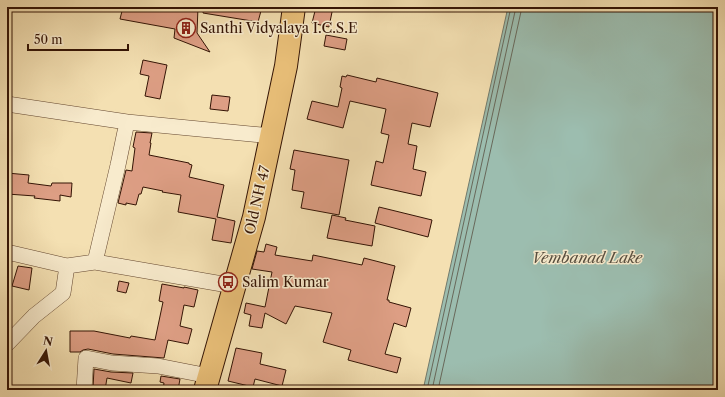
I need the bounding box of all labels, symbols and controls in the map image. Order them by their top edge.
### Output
building icon: Santhi Vidyalaya I.C.S.E [175,17,197,39]
place label: Santhi Vidyalaya I.C.S.E [200,19,358,37]
scale bar [28,26,128,52]
text: 50 m [34,32,63,47]
street label: Old NH 47 [240,164,274,236]
water label: Vembanad Lake [532,248,643,267]
bus stop icon: Salim Kumar [217,271,239,293]
place label: Salim Kumar [242,273,329,291]
north arrow [26,331,66,371]
text: N [42,333,54,349]

